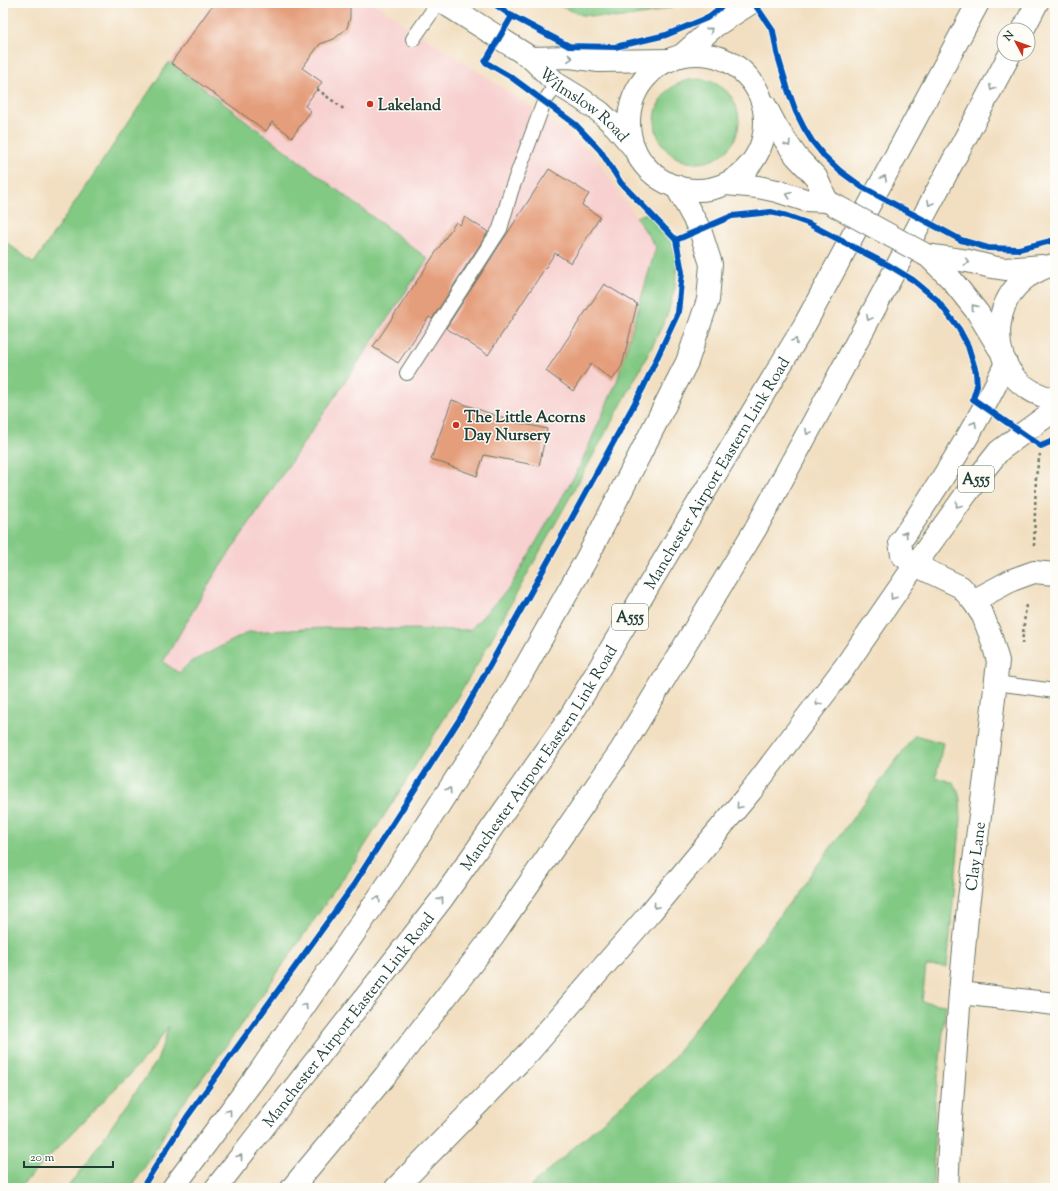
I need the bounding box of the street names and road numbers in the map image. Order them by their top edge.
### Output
street label: Wilmslow Road [533,63,633,148]
street label: Manchester Airport Eastern Link Road [640,354,797,595]
road number: A555 [958,466,994,492]
road number: A555 [612,604,648,630]
street label: Manchester Airport Eastern Link Road [456,642,624,876]
street label: Clay Lane [961,820,993,893]
street label: Manchester Airport Eastern Link Road [258,909,441,1133]

